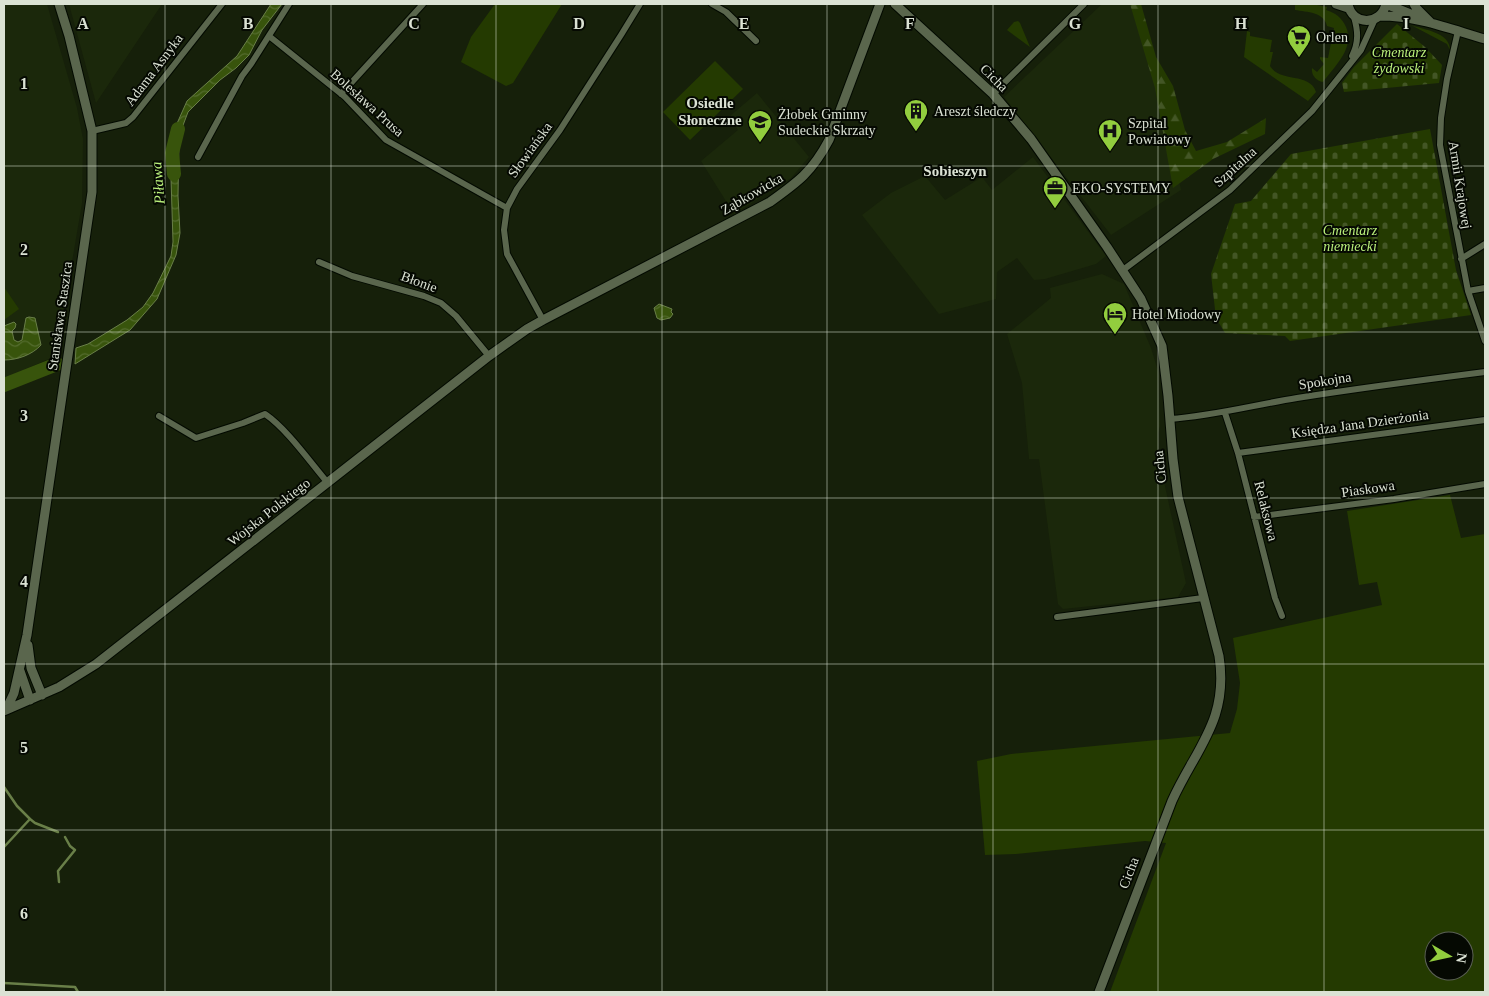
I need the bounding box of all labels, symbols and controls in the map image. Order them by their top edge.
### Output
text: A [77,15,89,32]
text: B [243,15,254,32]
text: C [408,15,420,32]
text: D [573,15,585,32]
text: E [739,15,749,32]
text: F [905,15,915,32]
text: G [1069,15,1082,32]
text: H [1235,15,1248,32]
text: I [1403,15,1409,32]
supermarket icon: Orlen [1286,24,1312,58]
place label: Orlen [1316,30,1348,45]
street label: Adama Asnyka [122,31,186,109]
park label: Cmentarz żydowski [1372,45,1427,76]
street label: Cicha [977,61,1011,95]
street label: Bolesława Prusa [327,66,407,140]
text: 1 [20,75,28,92]
district label: Osiedle Słoneczne [678,95,742,128]
building icon: Areszt śledczy [903,98,929,132]
place label: Areszt śledczy [934,104,1016,119]
place label: Żłobek Gminny Sudeckie Skrzaty [778,107,876,138]
school or university icon: Żłobek Gminny Sudeckie Skrzaty [747,109,773,143]
place label: Szpital Powiatowy [1128,116,1191,147]
hospital icon: Szpital Powiatowy [1097,118,1123,152]
street label: Słowiańska [505,119,555,181]
street label: Armii Krajowej [1446,140,1474,230]
street label: Szpitalna [1211,143,1260,190]
water label: Piława [148,161,168,206]
district label: Sobieszyn [923,163,987,179]
street label: Ząbkowicka [718,170,786,218]
office icon: EKO-SYSTEMY [1042,175,1068,209]
place label: EKO-SYSTEMY [1072,181,1171,196]
park label: Cmentarz niemiecki [1323,223,1378,254]
text: 2 [20,241,28,258]
street label: Stanisława Staszica [45,260,75,372]
street label: Błonie [399,269,439,295]
hotel icon: Hotel Miodowy [1102,301,1128,335]
place label: Hotel Miodowy [1132,307,1221,322]
street label: Spokojna [1298,369,1353,393]
text: 3 [20,407,28,424]
street label: Księdza Jana Dzierżonia [1290,407,1430,441]
street label: Cicha [1151,449,1169,484]
street label: Wojska Polskiego [225,475,313,549]
street label: Piaskowa [1340,478,1396,500]
street label: Relaksowa [1251,479,1281,543]
text: 4 [20,573,28,590]
text: 5 [20,739,28,756]
street label: Cicha [1116,854,1142,891]
text: 6 [20,905,28,922]
north arrow [1424,931,1474,981]
text: N [1453,952,1470,964]

